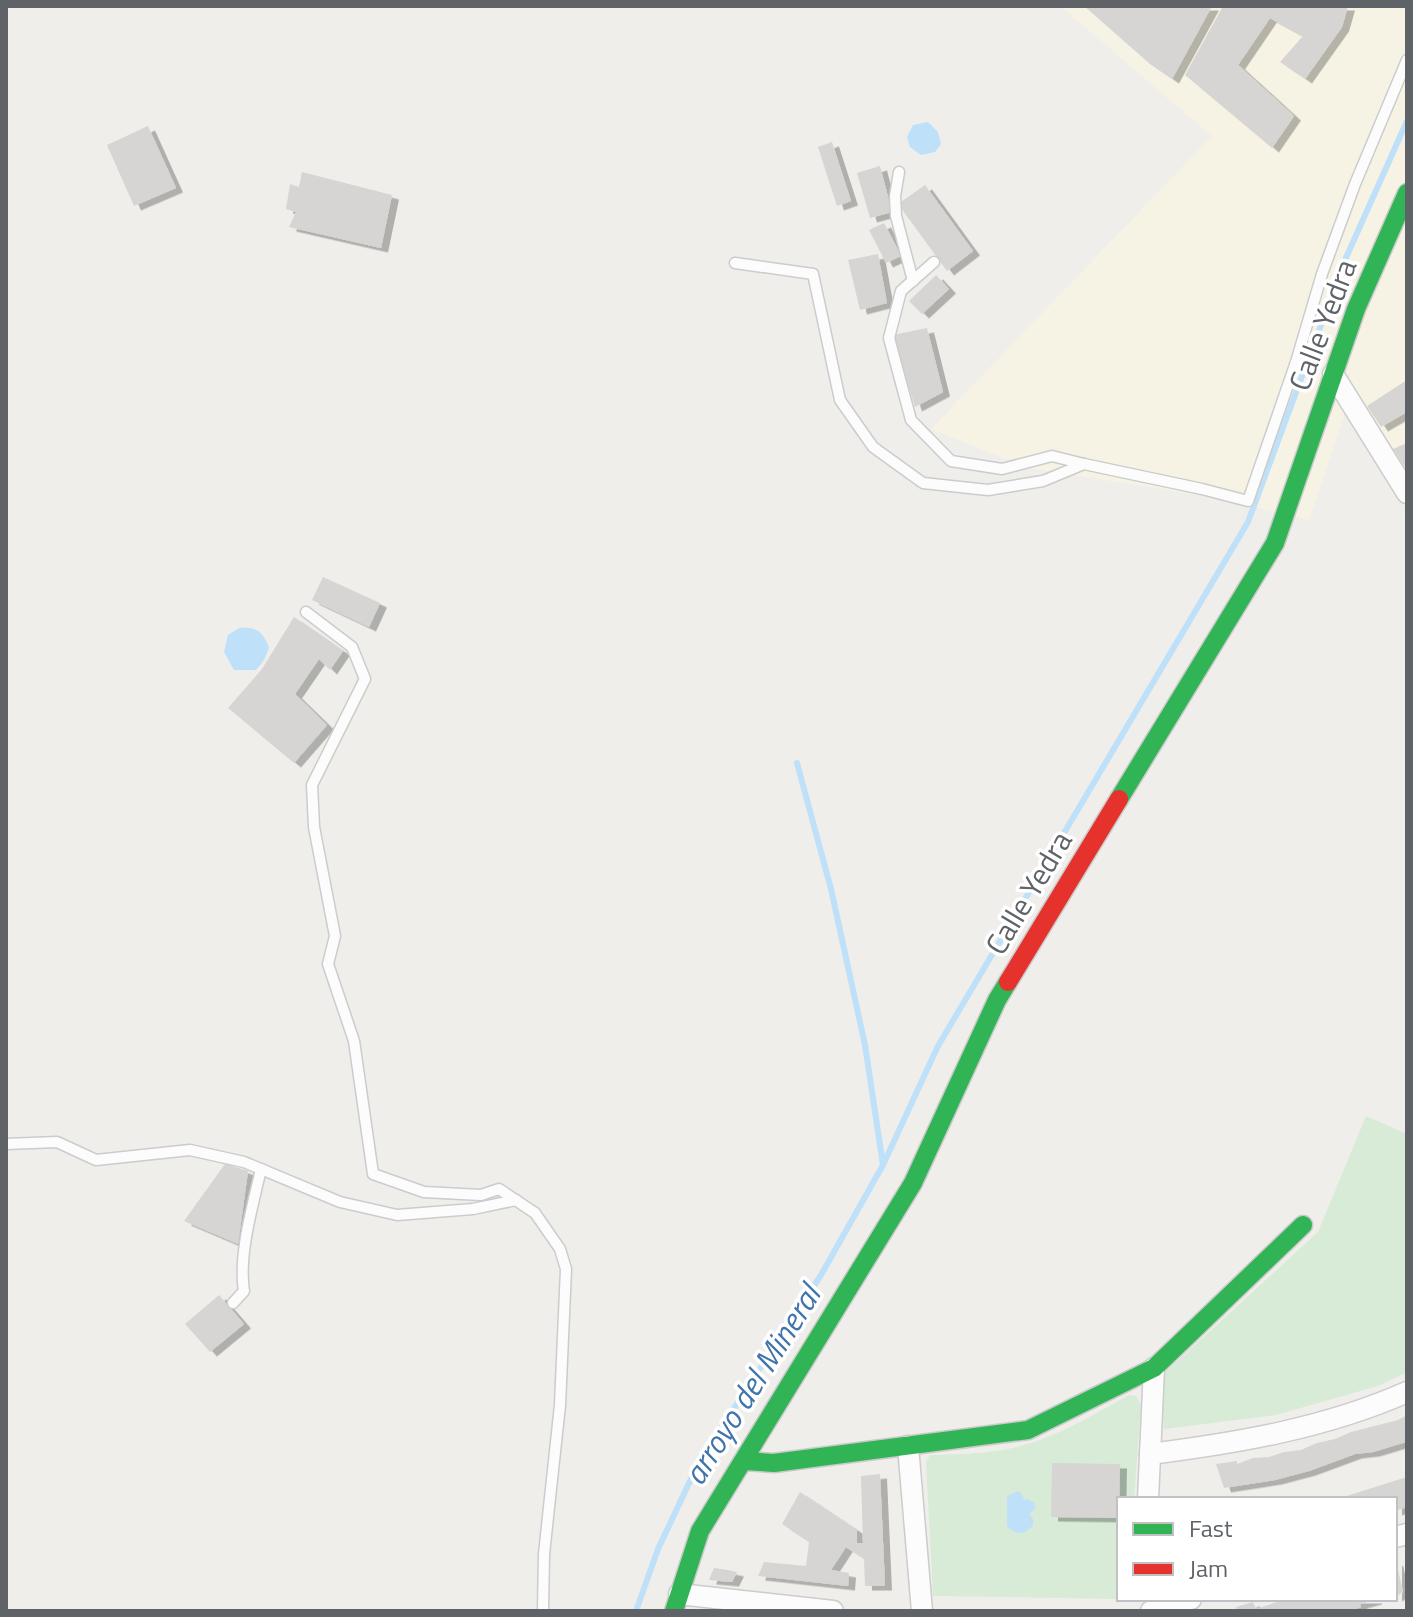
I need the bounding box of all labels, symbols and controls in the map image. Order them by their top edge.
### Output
street label: Calle Yedra [1276,252,1368,397]
street label: Calle Yedra [973,822,1083,963]
water label: arroyo del Mineral [670,1273,834,1494]
legend [1117,1497,1397,1601]
text: Fast [1189,1510,1233,1546]
text: Jam [1189,1550,1228,1586]

